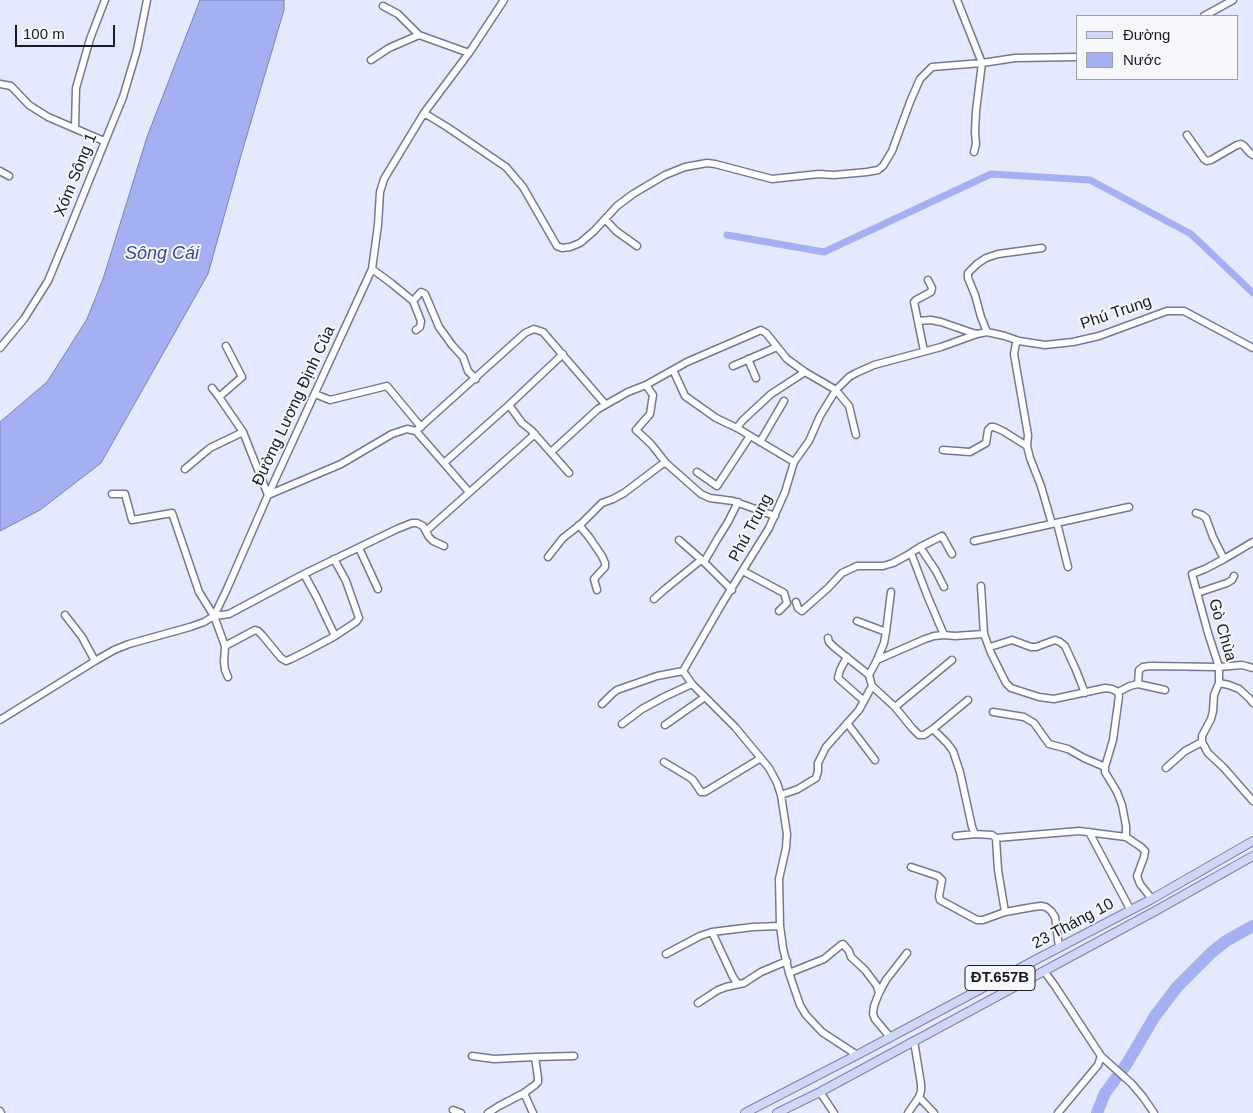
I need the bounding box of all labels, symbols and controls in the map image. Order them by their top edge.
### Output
scale bar [18,15,118,47]
legend [1076,15,1238,80]
text: 100 m [23,25,65,42]
text: Đường [1123,26,1170,43]
text: Nước [1123,51,1161,68]
street label: Xóm Sông 1 [51,131,101,219]
water label: Sông Cái [125,243,199,265]
street label: Phú Trung [1078,292,1154,334]
street label: Đường Lương Định Của [249,323,339,489]
street label: Phú Trung [725,491,777,565]
street label: Gò Chùa [1204,597,1240,663]
street label: 23 Tháng 10 [1029,894,1117,954]
road number: ĐT.657B [965,966,1035,990]

